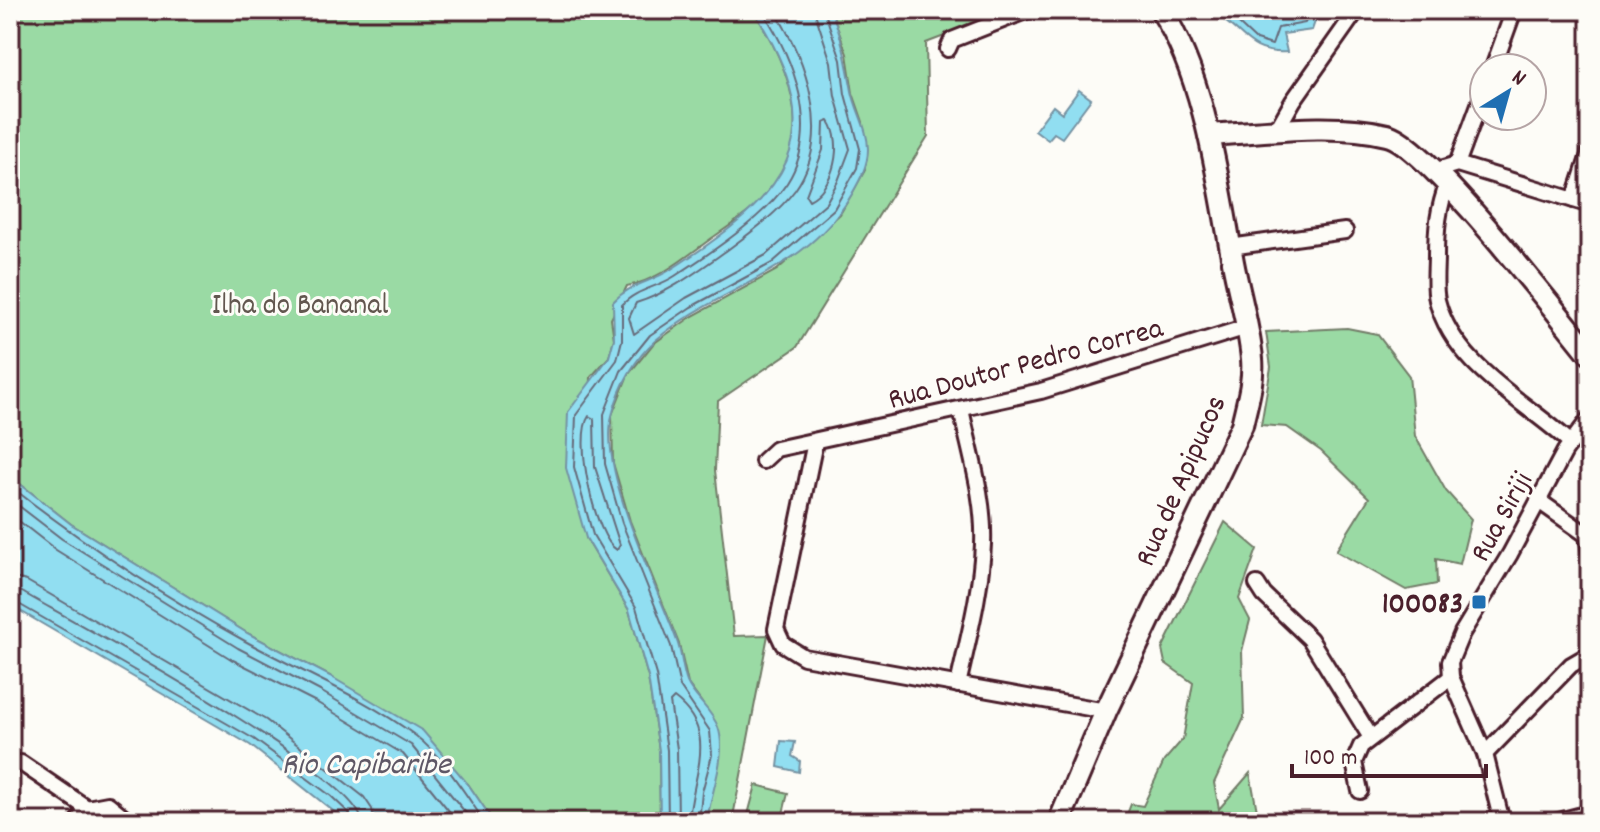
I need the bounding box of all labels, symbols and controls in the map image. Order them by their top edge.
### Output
north arrow [1468,52,1548,132]
text: N [1504,63,1532,95]
park label: Ilha do Bananal [212,286,388,329]
street label: Rua Doutor Pedro Correa [884,309,1169,424]
street label: Rua de Apipucos [1126,389,1240,574]
street label: Rua Siriji [1462,465,1546,571]
place label: 100083 [1382,585,1463,628]
marker: 100083 [1470,593,1488,611]
scale bar [1292,728,1486,778]
text: 100 m [1304,742,1357,776]
water label: Rio Capibaribe [282,744,452,790]

